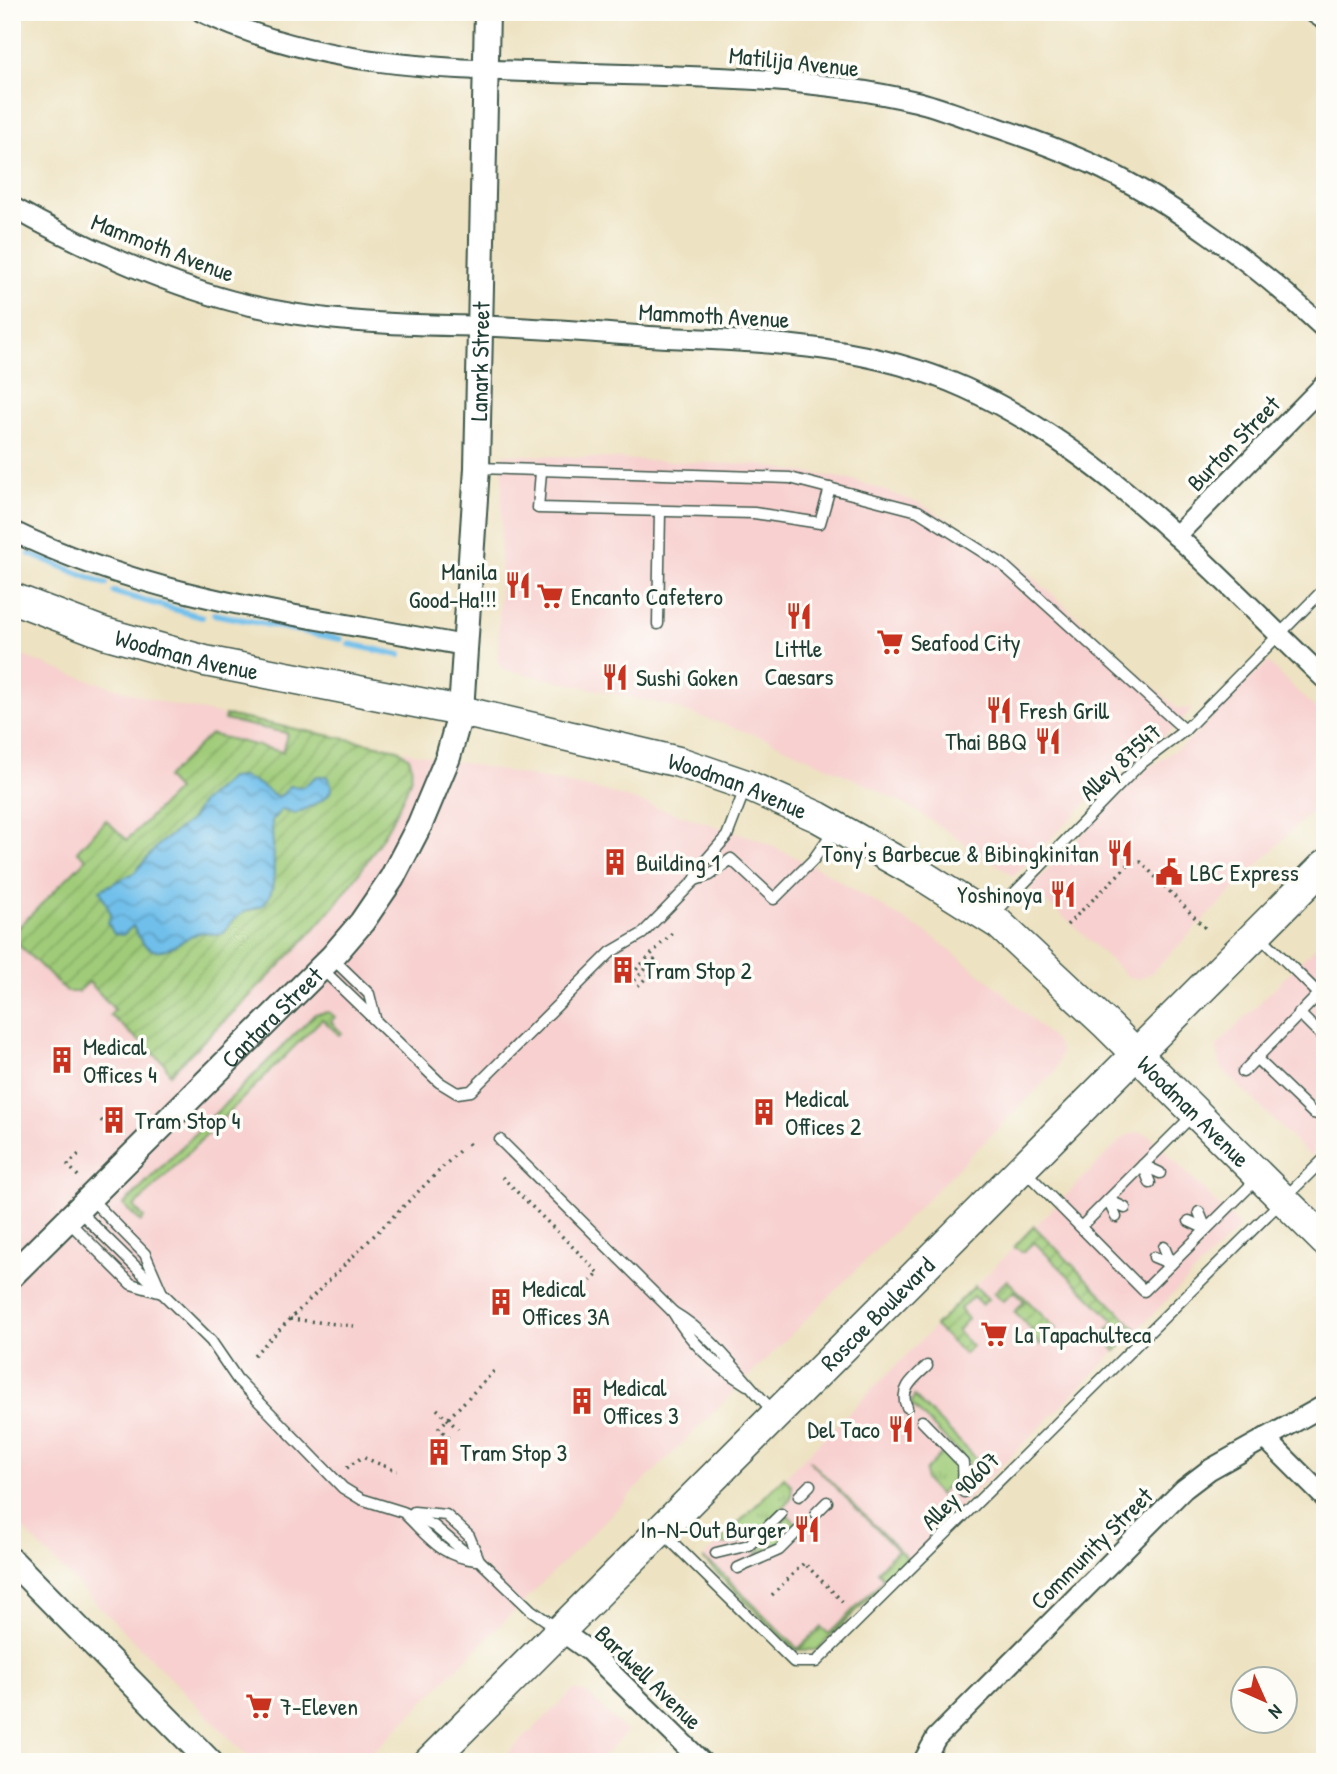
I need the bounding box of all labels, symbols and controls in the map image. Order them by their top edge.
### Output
street label: Matilija Avenue [727,38,861,84]
street label: Mammoth Avenue [87,205,239,289]
street label: Mammoth Avenue [638,295,791,335]
street label: Lanark Street [462,301,497,421]
street label: Burton Street [1179,388,1287,498]
place label: Manila Good-Ha!!! [409,555,497,615]
restaurant icon: Manila Good-Ha!!! [503,570,533,600]
place label: Encanto Cafetero [571,580,723,612]
supermarket icon: Encanto Cafetero [535,581,565,611]
restaurant icon: Little Caesars [784,601,814,631]
street label: Woodman Avenue [112,621,262,687]
place label: Seafood City [911,626,1021,658]
supermarket icon: Seafood City [875,627,905,657]
place label: Little Caesars [764,632,834,692]
place label: Sushi Goken [636,661,738,693]
restaurant icon: Sushi Goken [600,662,630,692]
place label: Fresh Grill [1019,694,1110,726]
restaurant icon: Fresh Grill [984,695,1014,725]
street label: Alley 87547 [1072,715,1168,807]
place label: Thai BBQ [945,725,1027,757]
restaurant icon: Thai BBQ [1033,726,1063,756]
street label: Woodman Avenue [665,744,813,826]
place label: Tony's Barbecue & Bibingkinitan [822,837,1099,869]
restaurant icon: Tony's Barbecue & Bibingkinitan [1105,838,1135,868]
place label: Building 1 [636,846,720,878]
building icon: Building 1 [600,847,630,877]
place label: LBC Express [1190,856,1299,888]
public building icon: LBC Express [1154,857,1184,887]
place label: Yoshinoya [957,878,1042,910]
restaurant icon: Yoshinoya [1048,879,1078,909]
place label: Tram Stop 2 [644,954,752,986]
building icon: Tram Stop 2 [608,955,638,985]
street label: Cantara Street [214,959,330,1075]
place label: Medical Offices 4 [83,1030,157,1090]
building icon: Medical Offices 4 [47,1045,77,1075]
street label: Woodman Avenue [1130,1048,1257,1174]
place label: Medical Offices 2 [785,1082,861,1142]
building icon: Medical Offices 2 [749,1097,779,1127]
place label: Tram Stop 4 [135,1104,240,1136]
building icon: Tram Stop 4 [99,1105,129,1135]
street label: Roscoe Boulevard [813,1249,941,1377]
place label: Medical Offices 3A [522,1272,610,1332]
building icon: Medical Offices 3A [486,1287,516,1317]
place label: La Tapachulteca [1015,1318,1151,1350]
supermarket icon: La Tapachulteca [979,1319,1009,1349]
place label: Medical Offices 3 [603,1371,679,1431]
building icon: Medical Offices 3 [567,1386,597,1416]
place label: Del Taco [808,1413,880,1445]
restaurant icon: Del Taco [886,1414,916,1444]
place label: Tram Stop 3 [460,1436,567,1468]
building icon: Tram Stop 3 [424,1437,454,1467]
street label: Alley 90607 [914,1444,1006,1536]
street label: Community Street [1023,1479,1160,1616]
place label: In-N-Out Burger [640,1513,786,1545]
restaurant icon: In-N-Out Burger [792,1514,822,1544]
street label: Bardwell Avenue [588,1618,710,1737]
north arrow [1228,1666,1298,1736]
place label: 7-Eleven [280,1690,358,1722]
supermarket icon: 7-Eleven [244,1691,274,1721]
text: N [1263,1699,1289,1725]

